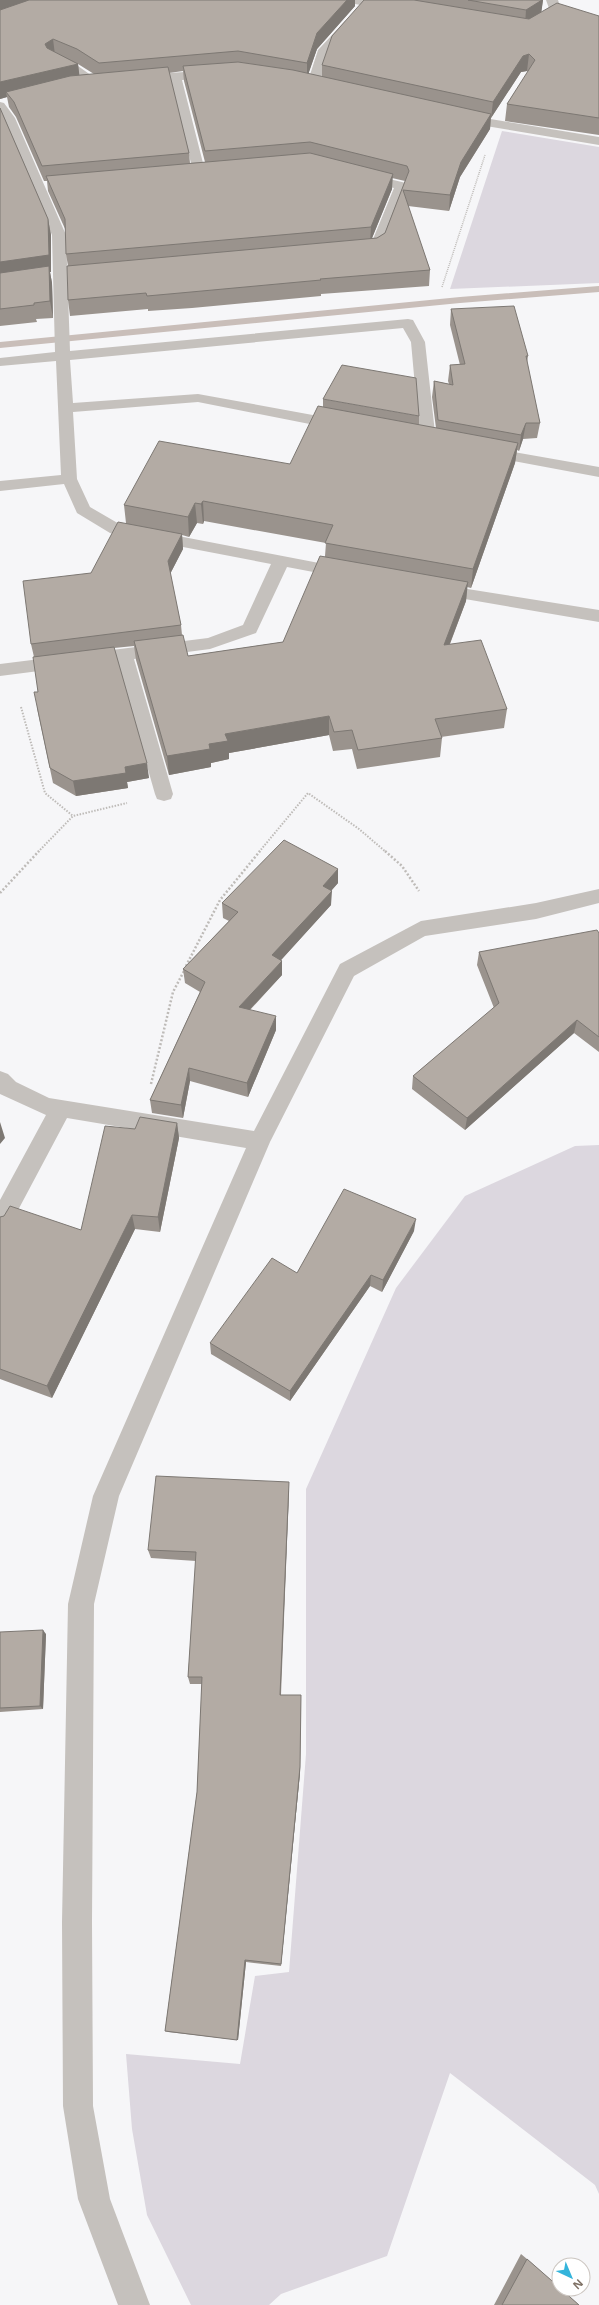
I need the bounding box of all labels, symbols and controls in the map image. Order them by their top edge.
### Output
north arrow [551,2257,591,2297]
text: N [570,2276,587,2293]

